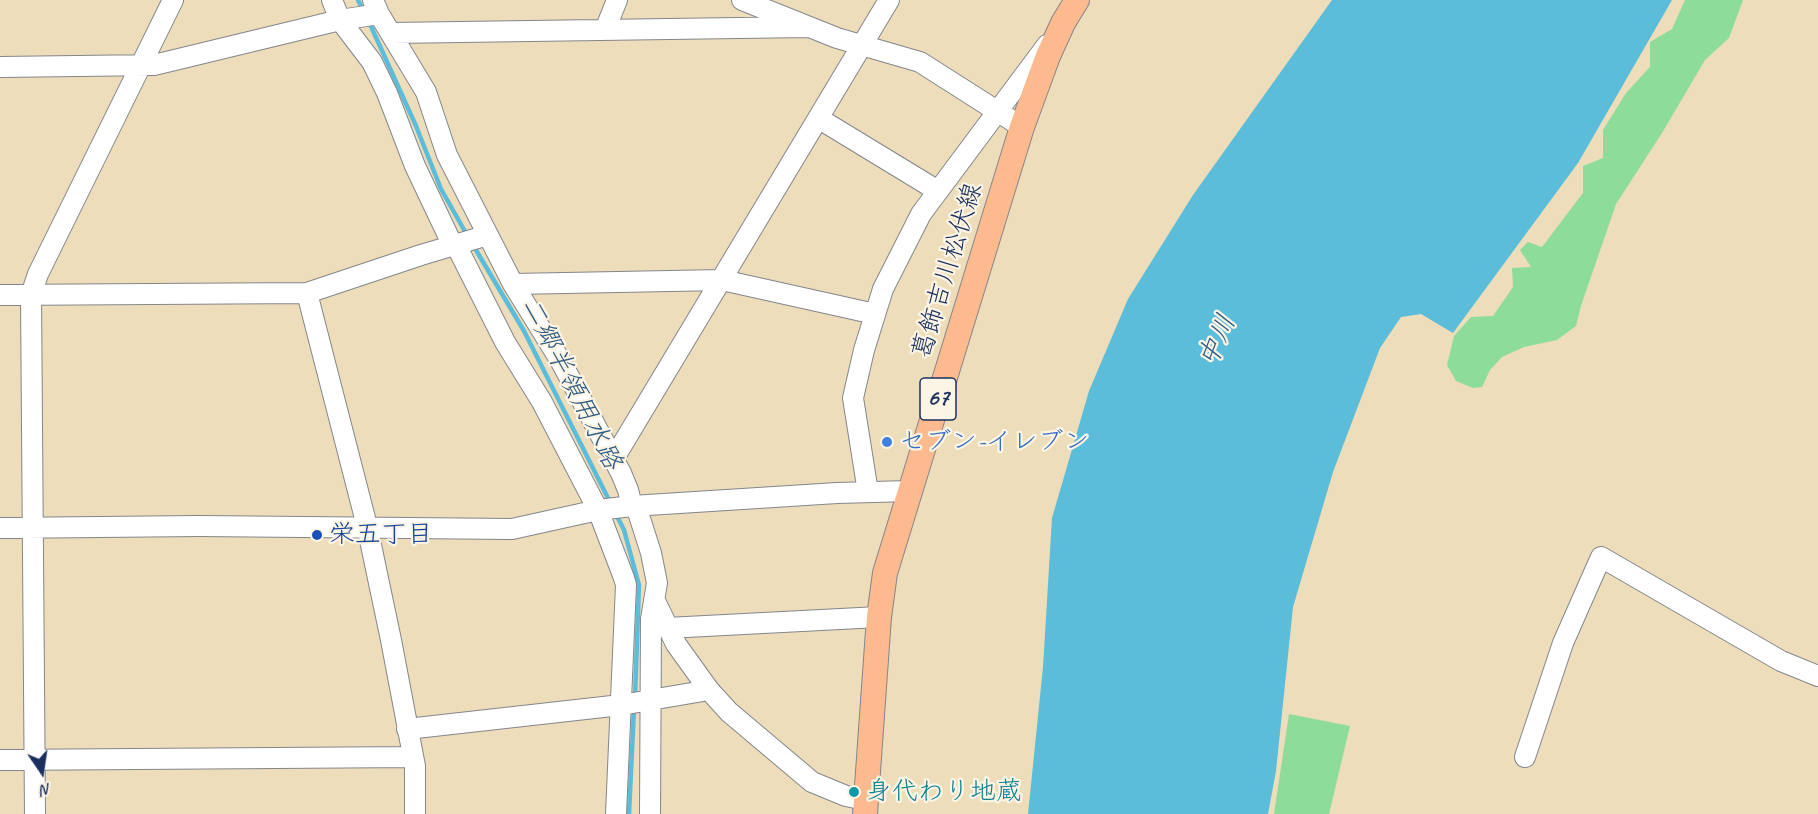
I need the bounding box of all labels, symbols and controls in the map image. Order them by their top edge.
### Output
street label: 葛飾吉川松伏線 [906,179,990,363]
water label: 二郷半領用水路 [514,292,628,476]
water label: 中川 [1192,310,1244,372]
road number: 67 [920,378,956,420]
place label: セブン-イレブン [899,426,1089,458]
marker: セブン-イレブン [880,435,894,449]
place label: 栄五丁目 [329,519,433,551]
marker: 栄五丁目 [310,528,324,542]
north arrow [12,742,72,802]
place label: 身代わり地蔵 [866,776,1022,808]
text: N [39,779,53,800]
marker: 身代わり地蔵 [847,785,861,799]

